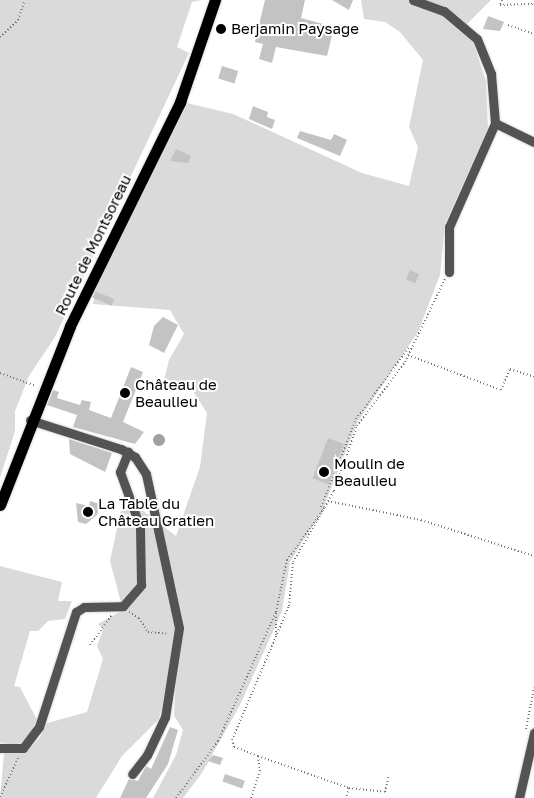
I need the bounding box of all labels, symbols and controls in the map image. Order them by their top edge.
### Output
place label: Berjamin Paysage [231,20,359,38]
marker: Berjamin Paysage [215,23,227,35]
street label: Route de Montsoreau [51,172,135,318]
place label: Château de Beaulieu [135,375,217,410]
marker: Château de Beaulieu [119,387,131,399]
place label: Moulin de Beaulieu [334,454,405,489]
marker: Moulin de Beaulieu [318,466,330,478]
place label: La Table du Château Gratien [98,494,214,529]
marker: La Table du Château Gratien [82,506,94,518]

